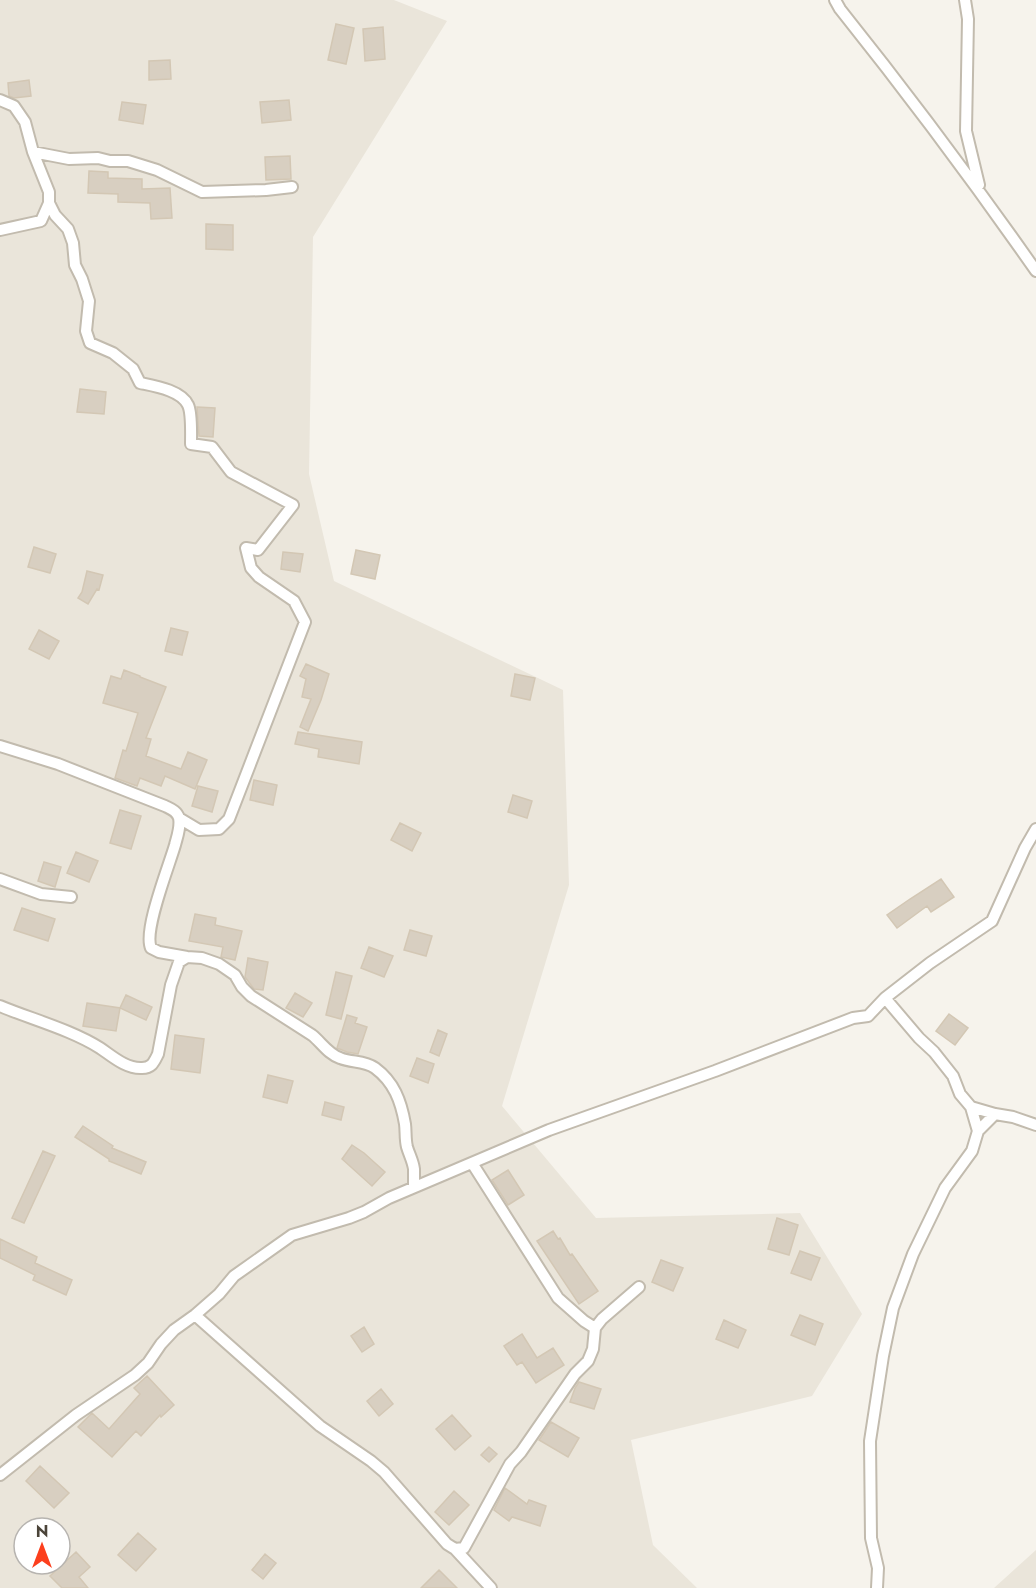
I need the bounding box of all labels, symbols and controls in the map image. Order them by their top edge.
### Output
north arrow [12,1516,72,1576]
text: N [36,1520,48,1543]

